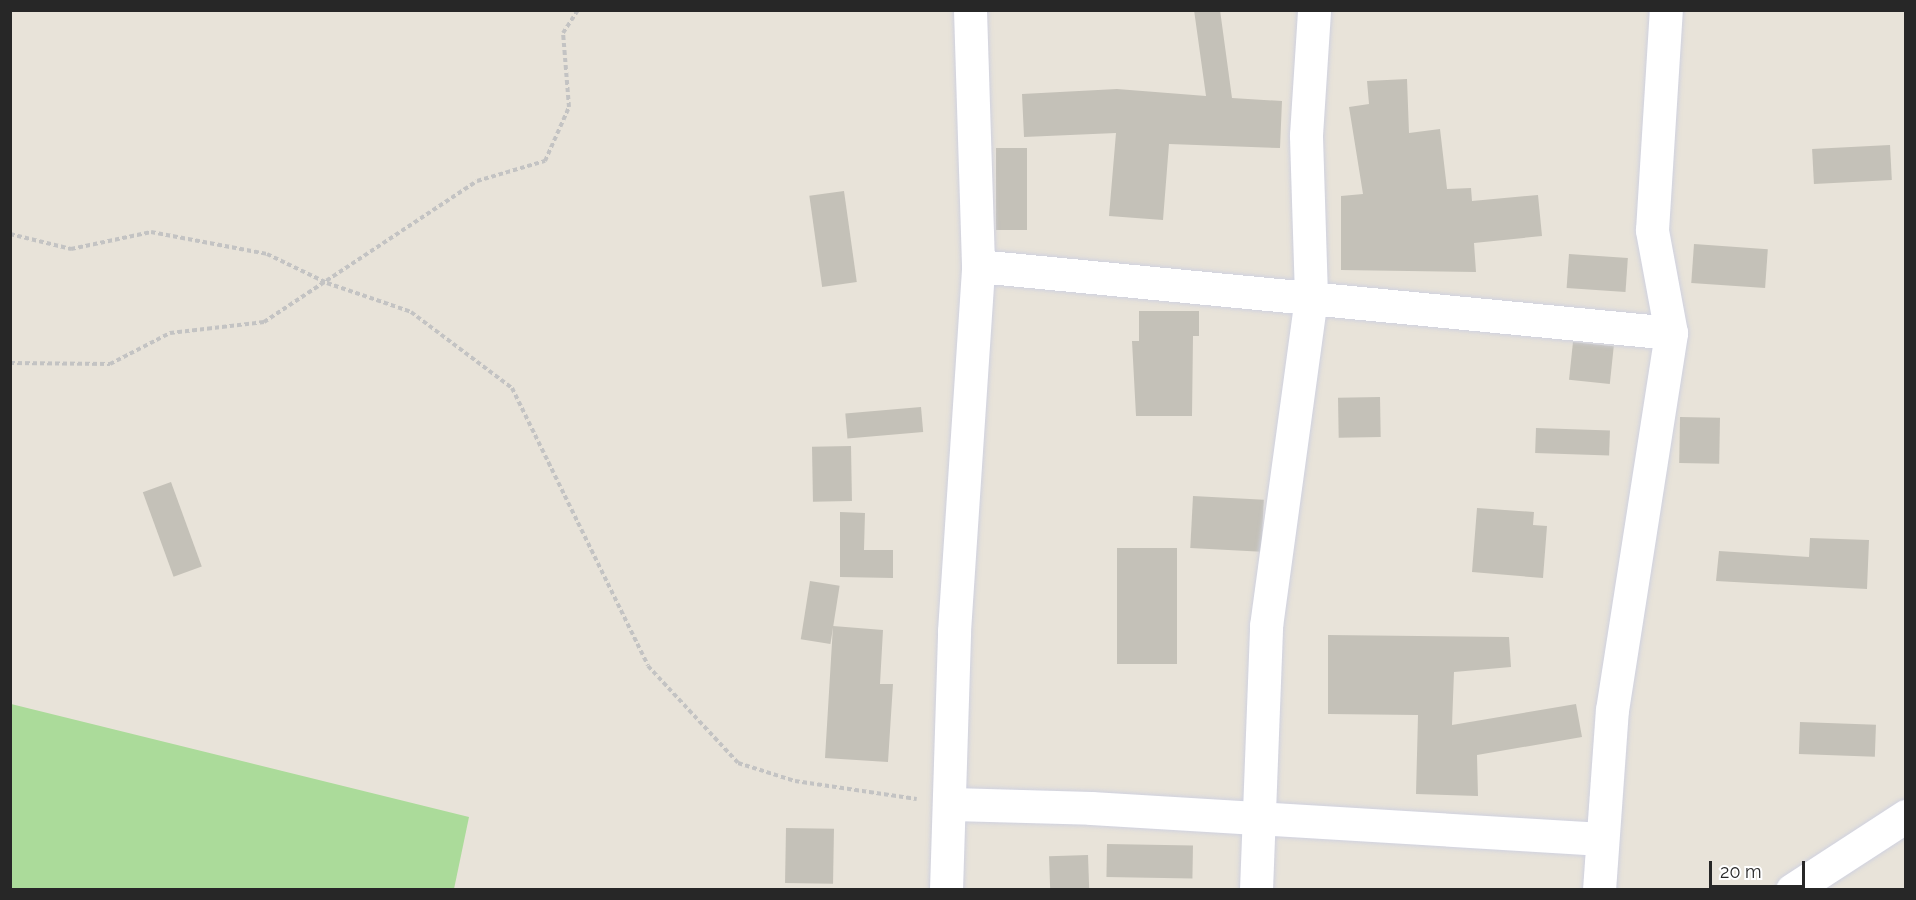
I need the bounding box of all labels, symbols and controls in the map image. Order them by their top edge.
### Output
scale bar [1712,849,1808,887]
text: 20 m [1720,861,1762,882]

